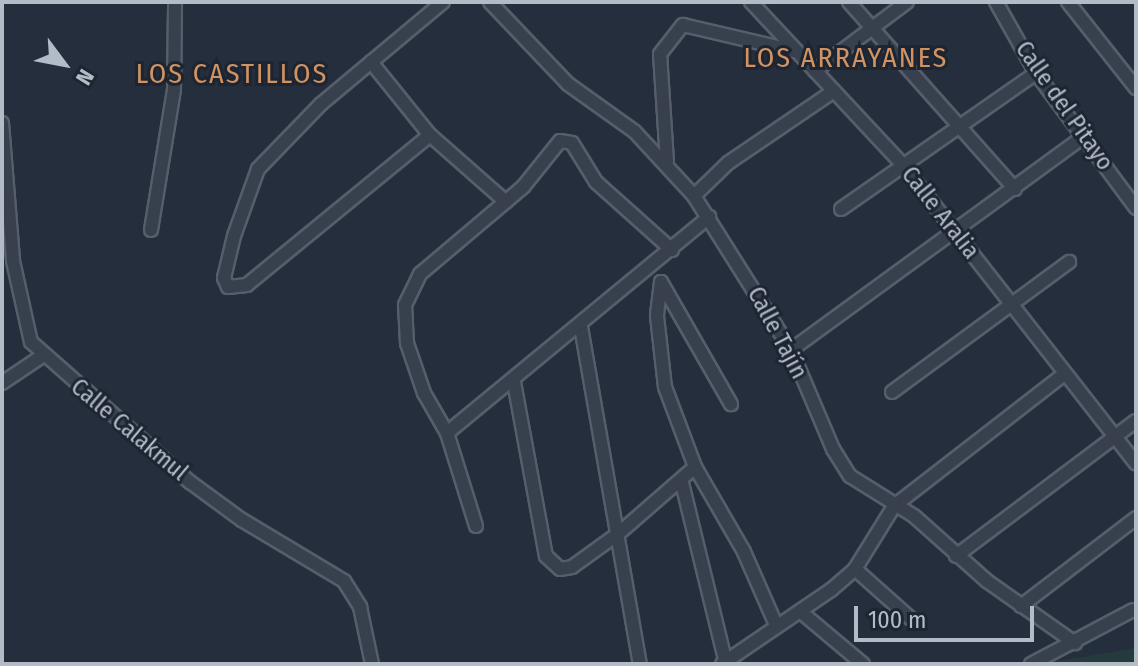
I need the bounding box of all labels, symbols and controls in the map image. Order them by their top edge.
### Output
north arrow [24,24,104,104]
street label: Calle del Pitayo [1009,36,1119,176]
district label: LOS ARRAYANES [744,41,948,75]
district label: LOS CASTILLOS [136,57,328,91]
text: N [70,64,100,90]
street label: Calle Aralia [895,161,985,265]
street label: Calle Tajín [741,282,813,384]
street label: Calle Calakmul [65,373,193,487]
scale bar [858,590,1038,640]
text: 100 m [868,606,926,634]

